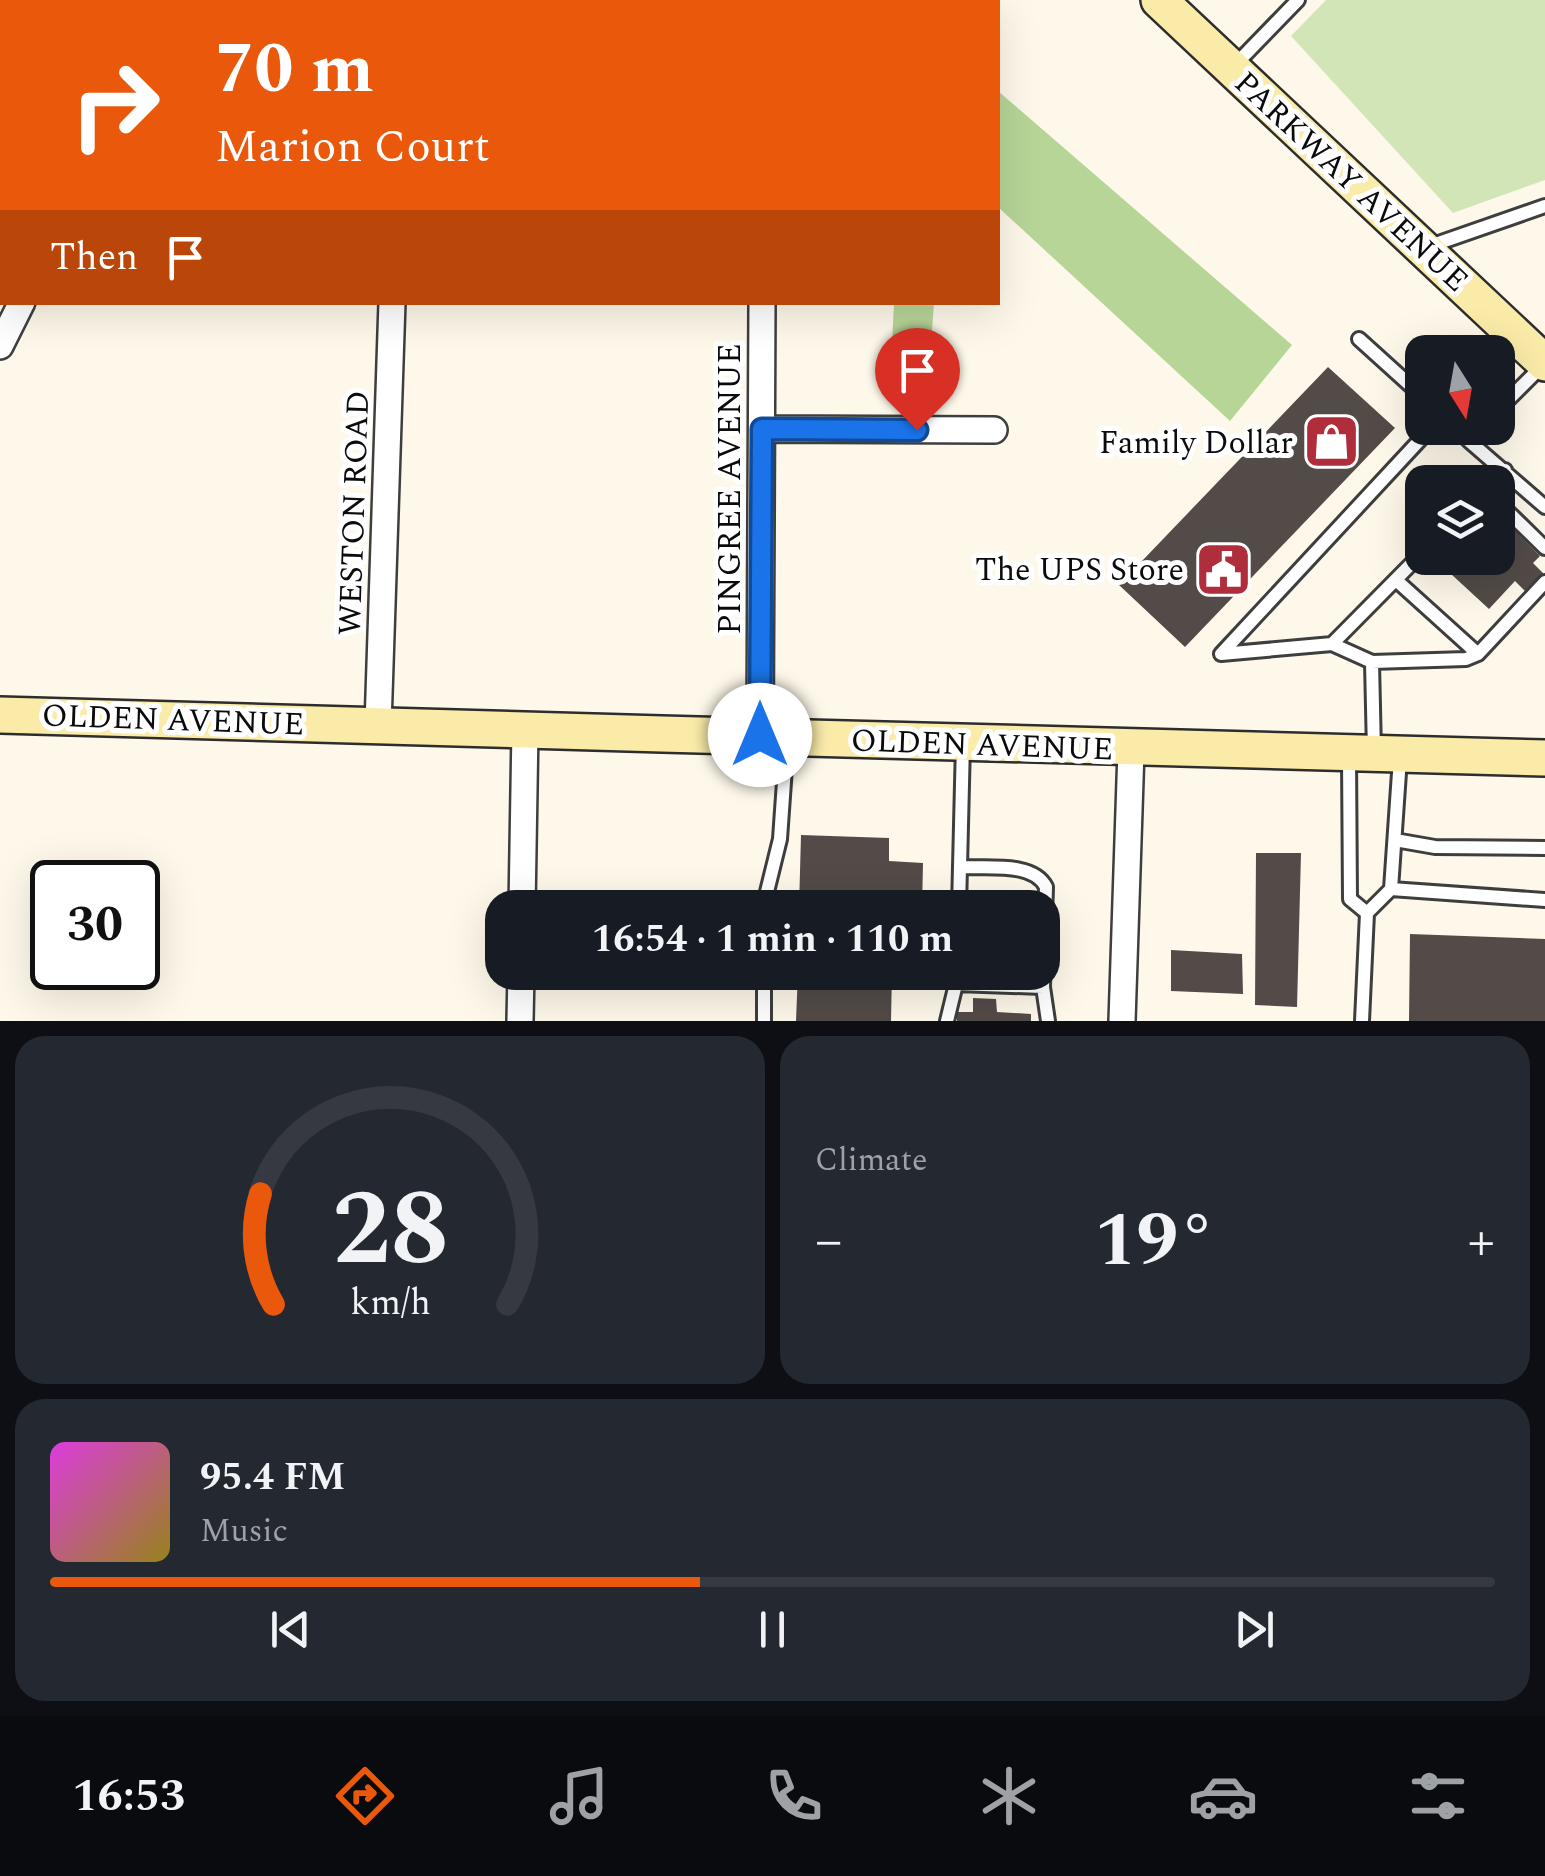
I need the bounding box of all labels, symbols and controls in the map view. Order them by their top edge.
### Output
text: 70 m [215,17,374,123]
icon: right [50,40,180,170]
street label: PARKWAY AVENUE [1223,60,1479,304]
text: Marion Court [215,113,490,182]
text: Then [50,229,138,287]
icon: arrive [158,230,213,285]
pin [875,328,960,431]
north arrow [1405,335,1515,445]
map controls [1405,335,1515,575]
street label: PINGREE AVENUE [706,343,755,635]
icon: arrive [890,343,945,398]
street label: WESTON ROAD [326,390,383,636]
shop icon: Family Dollar [1302,412,1362,472]
place label: Family Dollar [1099,419,1293,468]
button: layers [1405,465,1515,575]
public building icon: The UPS Store [1193,539,1253,599]
place label: The UPS Store [975,546,1184,595]
position arrow [708,683,812,787]
street label: OLDEN AVENUE [41,691,305,750]
street label: OLDEN AVENUE [850,716,1114,775]
speed limit sign: 30 [30,860,160,990]
text: 16:54 · 1 min · 110 m [592,911,953,969]
text: Climate [815,1136,927,1185]
text: 28 [332,1152,448,1310]
text: 19° [1094,1185,1216,1299]
text: − [815,1200,843,1283]
text: + [1467,1200,1495,1283]
text: km/h [350,1276,430,1331]
text: 95.4 FM [200,1449,345,1507]
text: Music [200,1507,288,1556]
icon: previous [263,1602,318,1657]
icon: pause [745,1602,800,1657]
icon: next [1227,1602,1282,1657]
icon: directions [330,1761,400,1831]
icon: music [544,1761,614,1831]
icon: phone [759,1761,829,1831]
icon: climate [974,1761,1044,1831]
icon: car [1188,1761,1258,1831]
icon: filters [1403,1761,1473,1831]
text: 16:53 [72,1762,185,1831]

